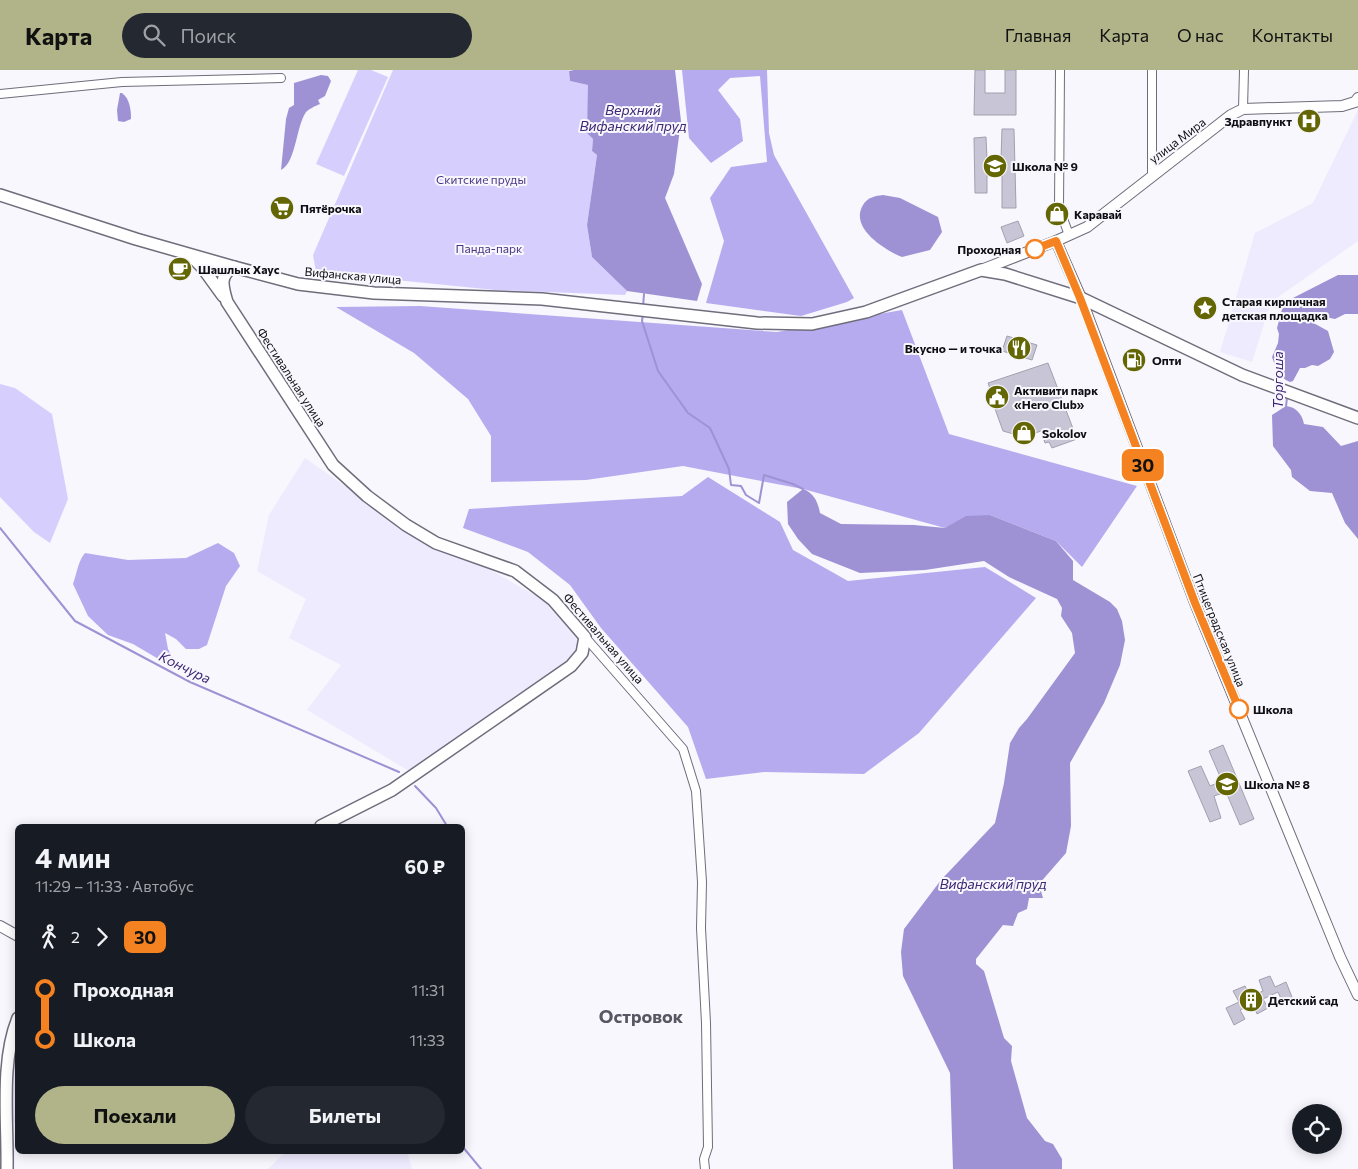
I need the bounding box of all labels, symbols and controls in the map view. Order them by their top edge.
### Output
search box [122,13,472,58]
text: Карта [25,21,92,50]
icon: search [140,21,168,49]
text: Поиск [180,24,236,47]
text: Главная [1005,24,1071,46]
text: Карта [1099,24,1149,46]
text: О нас [1177,24,1224,46]
text: Контакты [1252,24,1333,46]
water label: Верхний Вифанский пруд [579,101,687,134]
hospital icon: Здравпункт [1296,108,1322,134]
street label: улица Мира [1146,114,1208,166]
place label: Здравпункт [1225,114,1292,128]
school or university icon: Школа № 9 [982,153,1008,179]
place label: Школа № 9 [1012,159,1078,173]
park label: Скитские пруды [436,172,526,186]
supermarket icon: Пятёрочка [269,195,295,221]
place label: Пятёрочка [300,201,362,215]
shop icon: Каравай [1044,201,1070,227]
place label: Каравай [1074,207,1122,221]
marker: Проходная [1025,239,1045,259]
park label: Панда-парк [456,241,523,255]
place label: Проходная [957,242,1021,256]
cafe icon: Шашлык Хаус [167,256,193,282]
place label: Шашлык Хаус [198,262,280,276]
street label: Вифанская улица [304,264,402,286]
place label: Старая кирпичная детская площадка [1222,294,1328,322]
place icon: Старая кирпичная детская площадка [1192,295,1218,321]
street label: Фестивальная улица [255,325,329,429]
restaurant icon: Вкусно — и точка [1006,335,1032,361]
place label: Вкусно — и точка [905,341,1002,355]
fuel station icon: Опти [1121,347,1147,373]
water label: Торгоша [1269,351,1286,409]
place label: Опти [1152,353,1182,367]
place label: Активити парк «Hero Club» [1014,383,1098,411]
public building icon: Активити парк «Hero Club» [984,384,1010,410]
shop icon: Sokolov [1011,420,1037,446]
place label: Sokolov [1042,426,1087,440]
line badge: 30 [1120,449,1166,481]
text: 30 [1132,454,1154,476]
street label: Птицеградская улица [1191,572,1249,688]
street label: Фестивальная улица [561,590,647,686]
water label: Кончура [156,647,214,687]
marker: Школа [1229,699,1249,719]
place label: Школа [1253,702,1293,716]
school or university icon: Школа № 8 [1214,771,1240,797]
place label: Школа № 8 [1244,777,1310,791]
text: 4 мин [35,840,111,874]
text: 60 ₽ [404,855,445,878]
water label: Вифанский пруд [939,875,1047,892]
text: 11:29 – 11:33 · Автобус [35,876,194,895]
icon: walk [35,923,63,951]
icon: forward [88,923,116,951]
text: 30 [134,926,156,948]
text: 2 [71,927,80,946]
text: Проходная [73,978,174,1001]
text: 11:31 [412,980,445,999]
building icon: Детский сад [1238,987,1264,1013]
place label: Детский сад [1268,993,1339,1007]
district label: Островок [599,1005,684,1027]
text: Школа [73,1028,136,1051]
text: 11:33 [409,1030,445,1049]
button: Поехали [35,1086,235,1144]
button: Билеты [245,1086,445,1144]
map controls [1292,1104,1342,1154]
button: locate [1292,1104,1342,1154]

